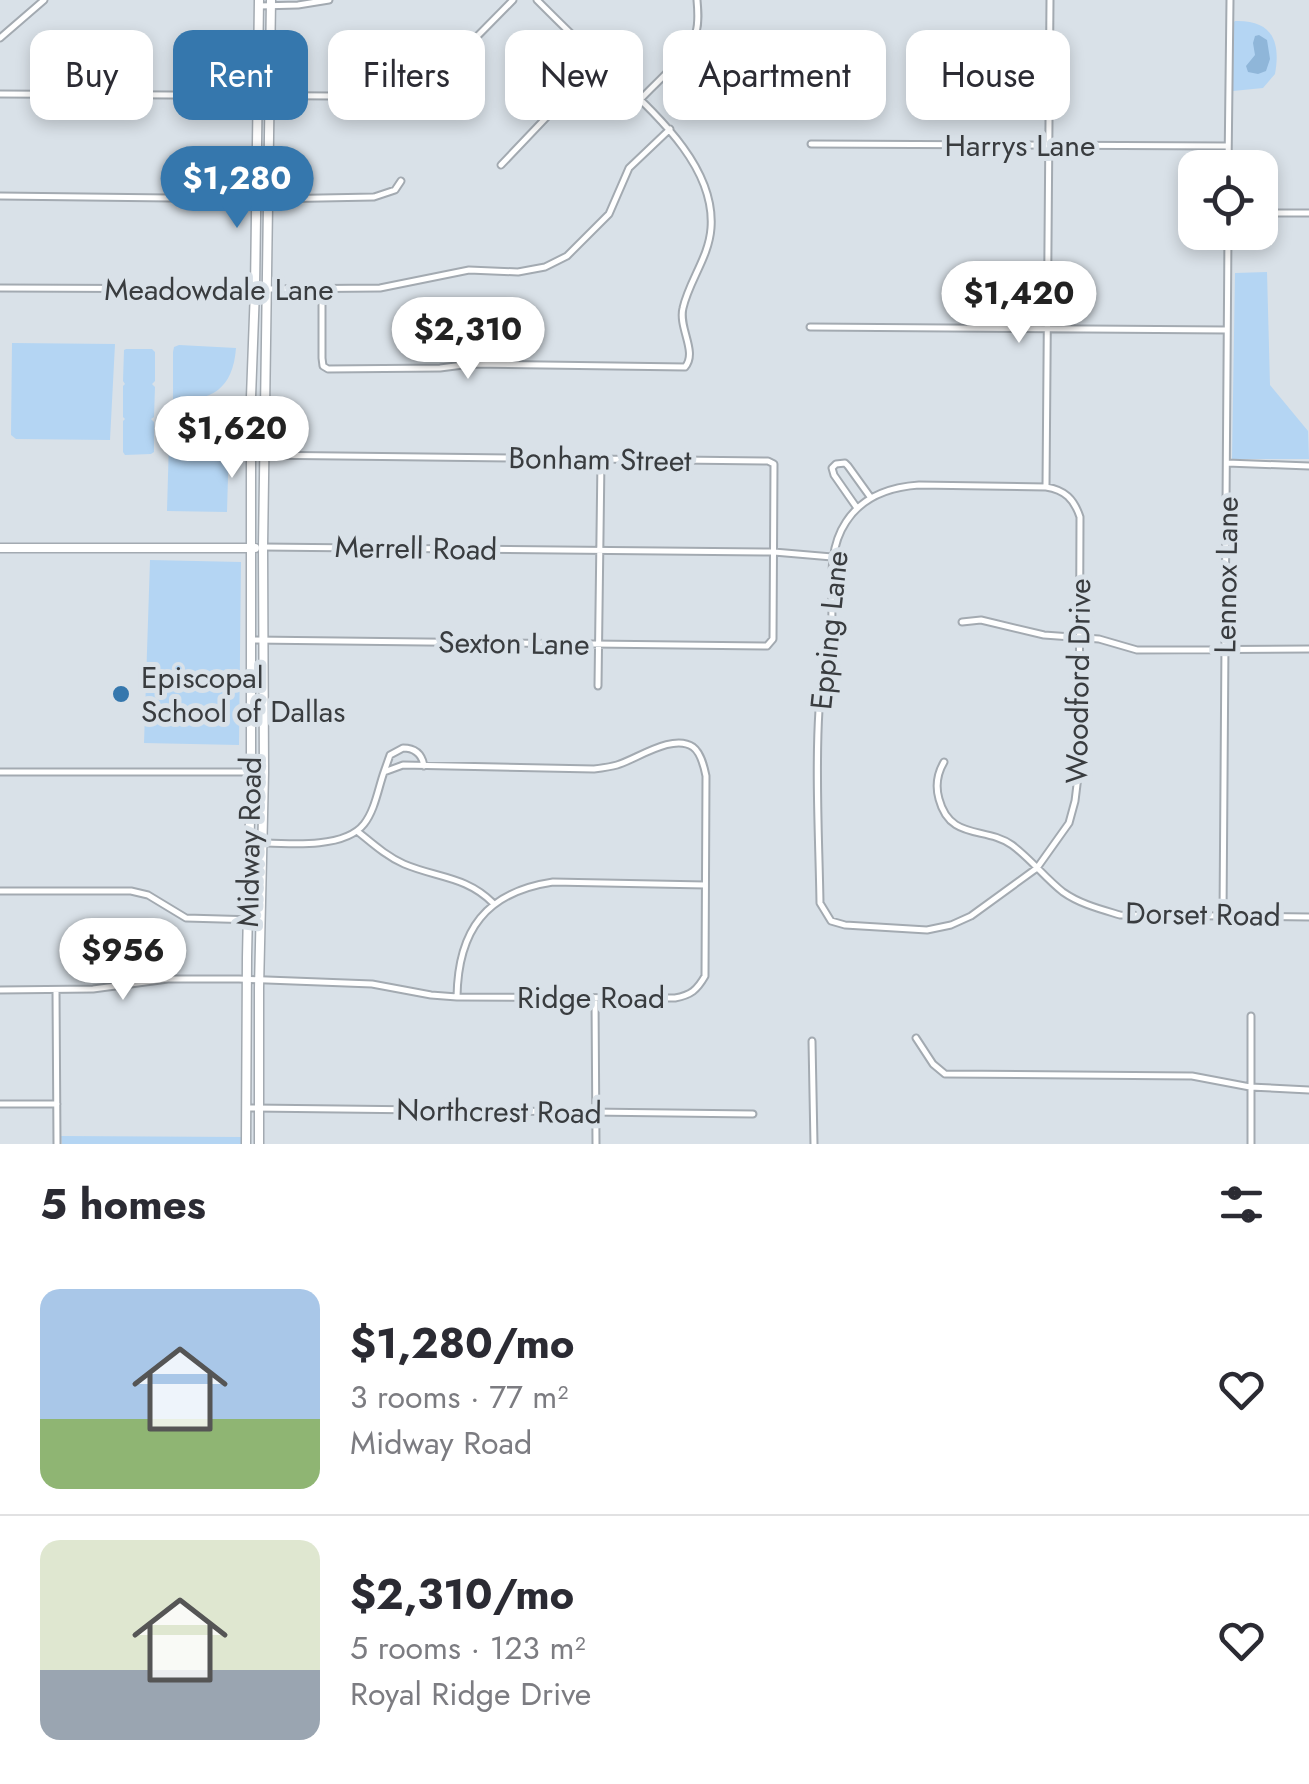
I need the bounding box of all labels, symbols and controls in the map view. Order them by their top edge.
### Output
chip: Buy [30,30,153,120]
chip: Rent [173,30,308,120]
chip: Filters [328,30,485,120]
chip: New [505,30,643,120]
chip: Apartment [663,30,886,120]
chip: House [906,30,1070,120]
street label: Harrys Lane [945,124,1095,167]
pin: $1,280 [156,146,318,231]
map controls [1178,150,1278,250]
button: locate [1178,150,1278,250]
text: $1,280 [183,155,291,201]
pin: $1,420 [938,261,1100,346]
street label: Meadowdale Lane [104,268,334,311]
text: $1,420 [963,270,1075,316]
pin: $2,310 [387,297,549,382]
text: $2,310 [414,306,522,352]
pin: $1,620 [151,396,313,481]
text: $1,620 [177,405,287,451]
street label: Bonham Street [508,436,693,482]
street label: Lennox Lane [1203,496,1249,654]
street label: Merrell Road [334,525,498,571]
street label: Epping Lane [799,548,859,712]
street label: Woodford Drive [1055,578,1101,784]
street label: Sexton Lane [438,620,590,666]
place label: Episcopal School of Dallas [141,656,345,733]
marker: Episcopal School of Dallas [110,683,132,705]
street label: Midway Road [226,756,272,928]
street label: Dorset Road [1125,891,1281,937]
pin: $956 [64,918,182,1003]
text: $956 [81,927,165,973]
street label: Ridge Road [517,976,665,1019]
street label: Northcrest Road [396,1088,602,1134]
text: 5 homes [40,1174,206,1235]
icon: filters [1214,1177,1269,1232]
text: $1,280/mo [350,1313,575,1374]
icon: home [120,1329,240,1449]
icon: heart [1214,1362,1269,1417]
text: 3 rooms · 77 m² [350,1374,568,1420]
text: Midway Road [350,1420,532,1466]
text: $2,310/mo [350,1564,574,1625]
icon: home [120,1580,240,1700]
icon: heart [1214,1613,1269,1668]
text: 5 rooms · 123 m² [350,1625,585,1671]
text: Royal Ridge Drive [350,1671,591,1717]

